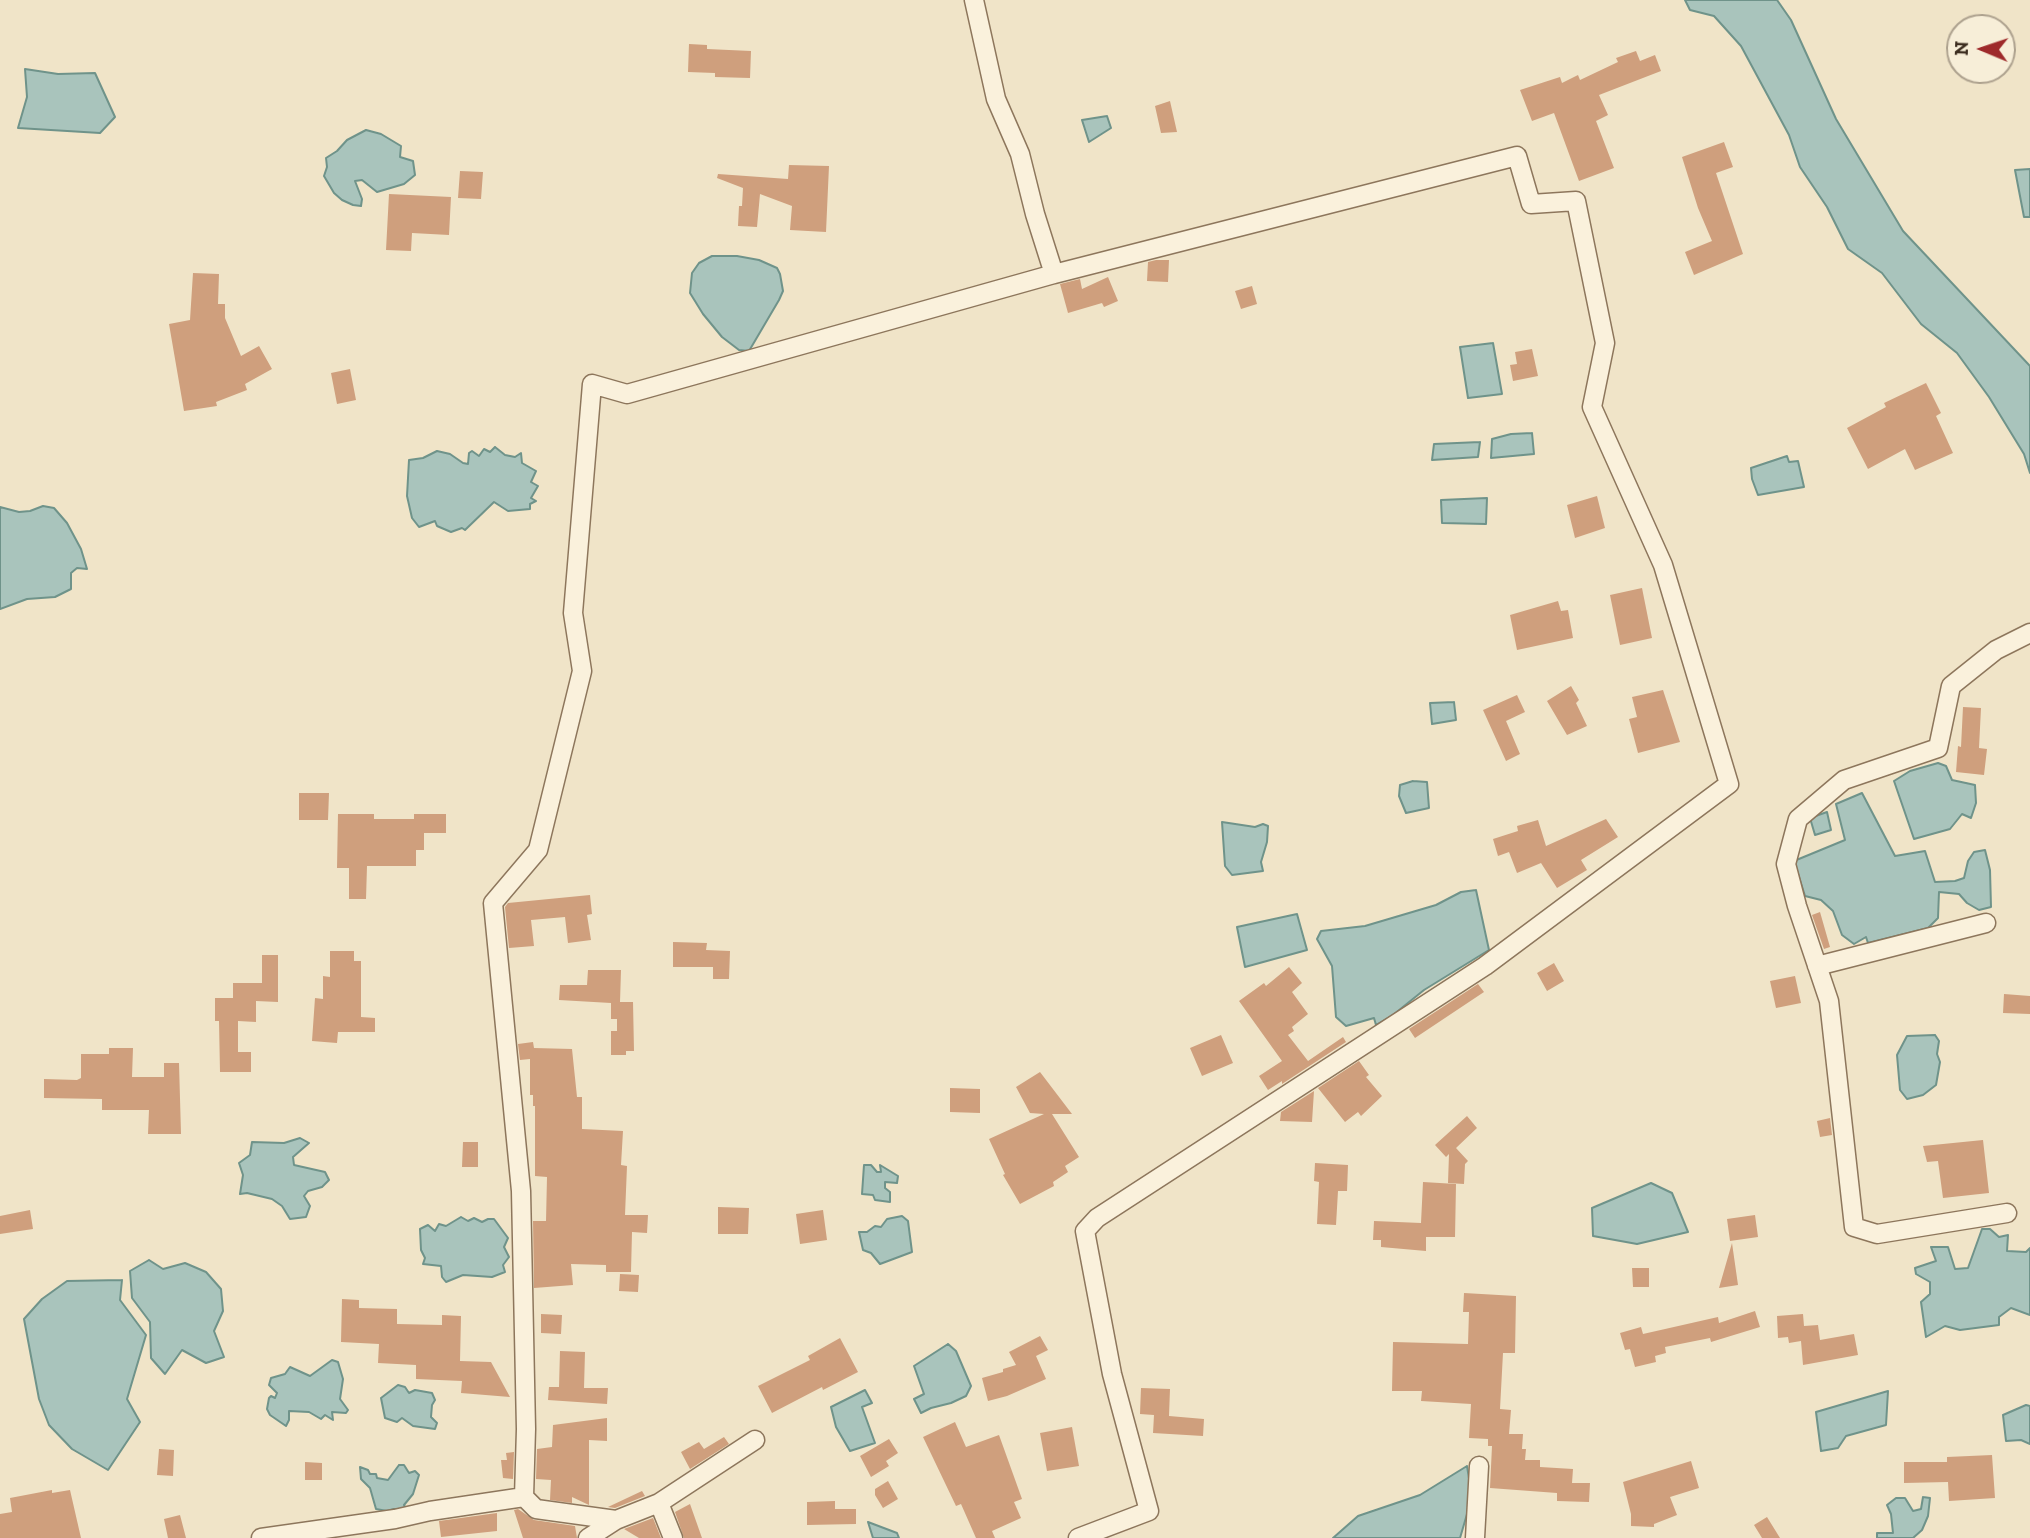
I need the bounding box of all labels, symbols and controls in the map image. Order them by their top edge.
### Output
north arrow [1946,14,2016,84]
text: N [1950,41,1973,56]

